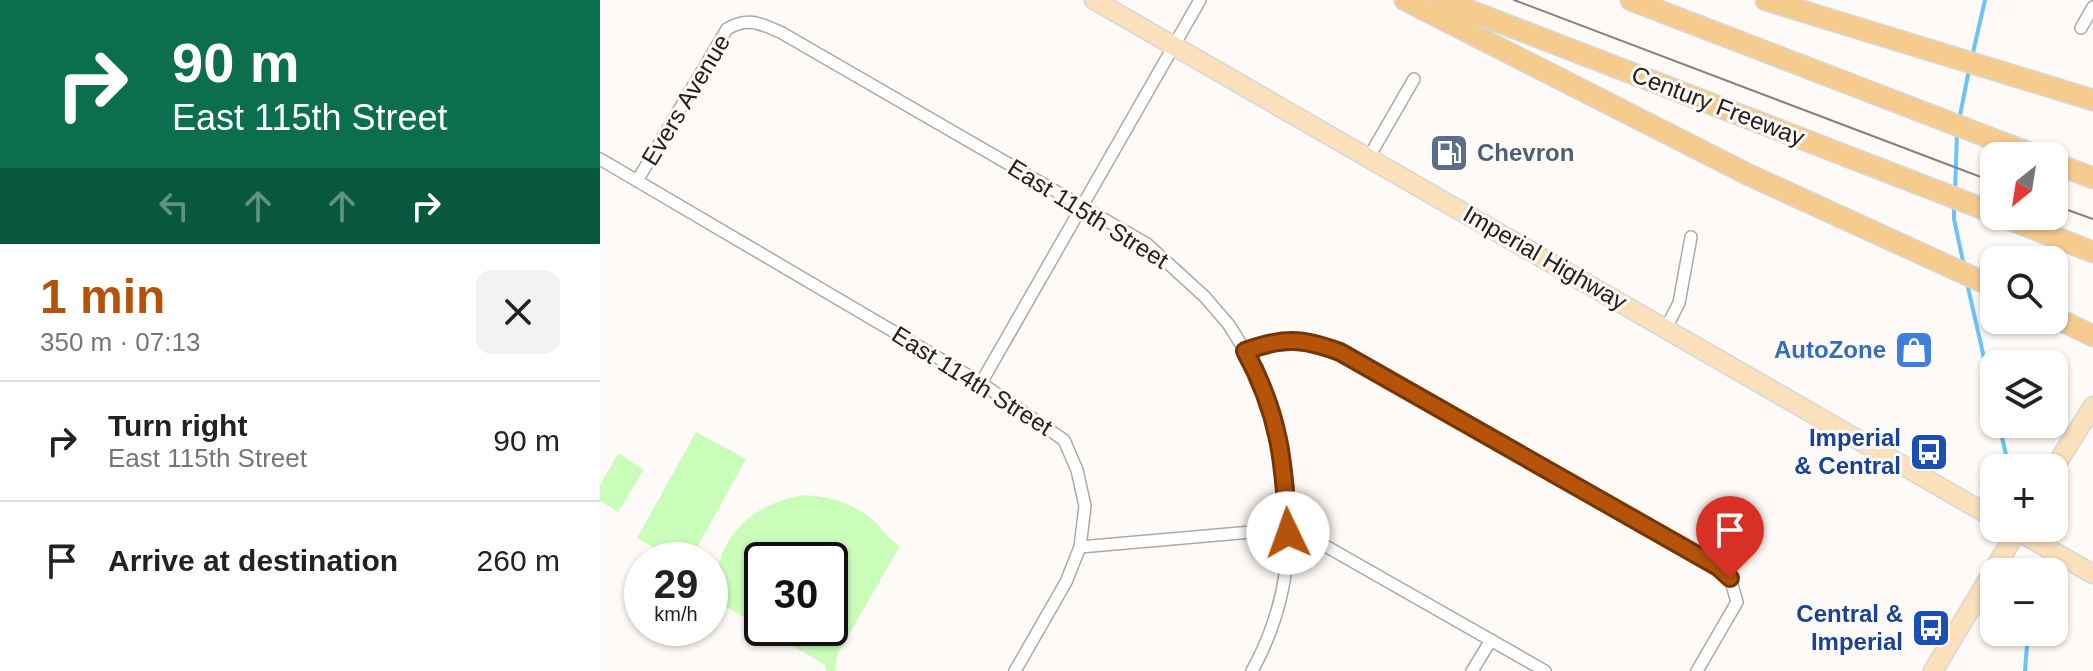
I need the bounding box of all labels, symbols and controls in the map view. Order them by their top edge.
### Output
street label: Evers Avenue [636,30,735,170]
text: 90 m [172,31,300,94]
icon: right [40,32,144,136]
street label: Century Freeway [1628,60,1808,151]
text: East 115th Street [172,97,448,138]
fuel station icon: Chevron [1428,132,1470,174]
place label: Chevron [1477,139,1574,166]
north arrow [1980,142,2068,230]
map controls [1980,142,2068,646]
street label: East 115th Street [1003,153,1174,274]
icon: left [152,184,196,228]
icon: ahead [236,184,280,228]
icon: ahead [320,184,364,228]
icon: right [404,184,448,228]
street label: Imperial Highway [1459,200,1632,315]
button: search [1980,246,2068,334]
text: 1 min [40,270,165,323]
button: close [476,270,560,354]
street label: East 114th Street [887,320,1058,441]
text: 350 m · 07:13 [40,327,200,357]
shop icon: AutoZone [1893,329,1935,371]
place label: AutoZone [1774,336,1886,363]
button: layers [1980,350,2068,438]
text: Turn right [108,409,247,442]
icon: right [40,419,84,463]
text: 90 m [493,424,560,457]
place label: Imperial & Central [1794,424,1901,479]
bus stop icon: Imperial & Central [1908,431,1950,473]
text: East 115th Street [108,443,307,473]
button: + [1980,454,2068,542]
position arrow [1246,491,1330,575]
pin [1696,496,1764,578]
icon: arrive [1708,508,1752,552]
icon: arrive [40,539,84,583]
speed limit sign: 30 [744,542,848,646]
text: Arrive at destination [108,544,398,577]
text: 260 m [477,544,560,577]
button: − [1980,558,2068,646]
text: 29 [654,562,698,606]
place label: Central & Imperial [1796,600,1903,655]
text: km/h [654,603,698,625]
bus stop icon: Central & Imperial [1910,607,1952,649]

